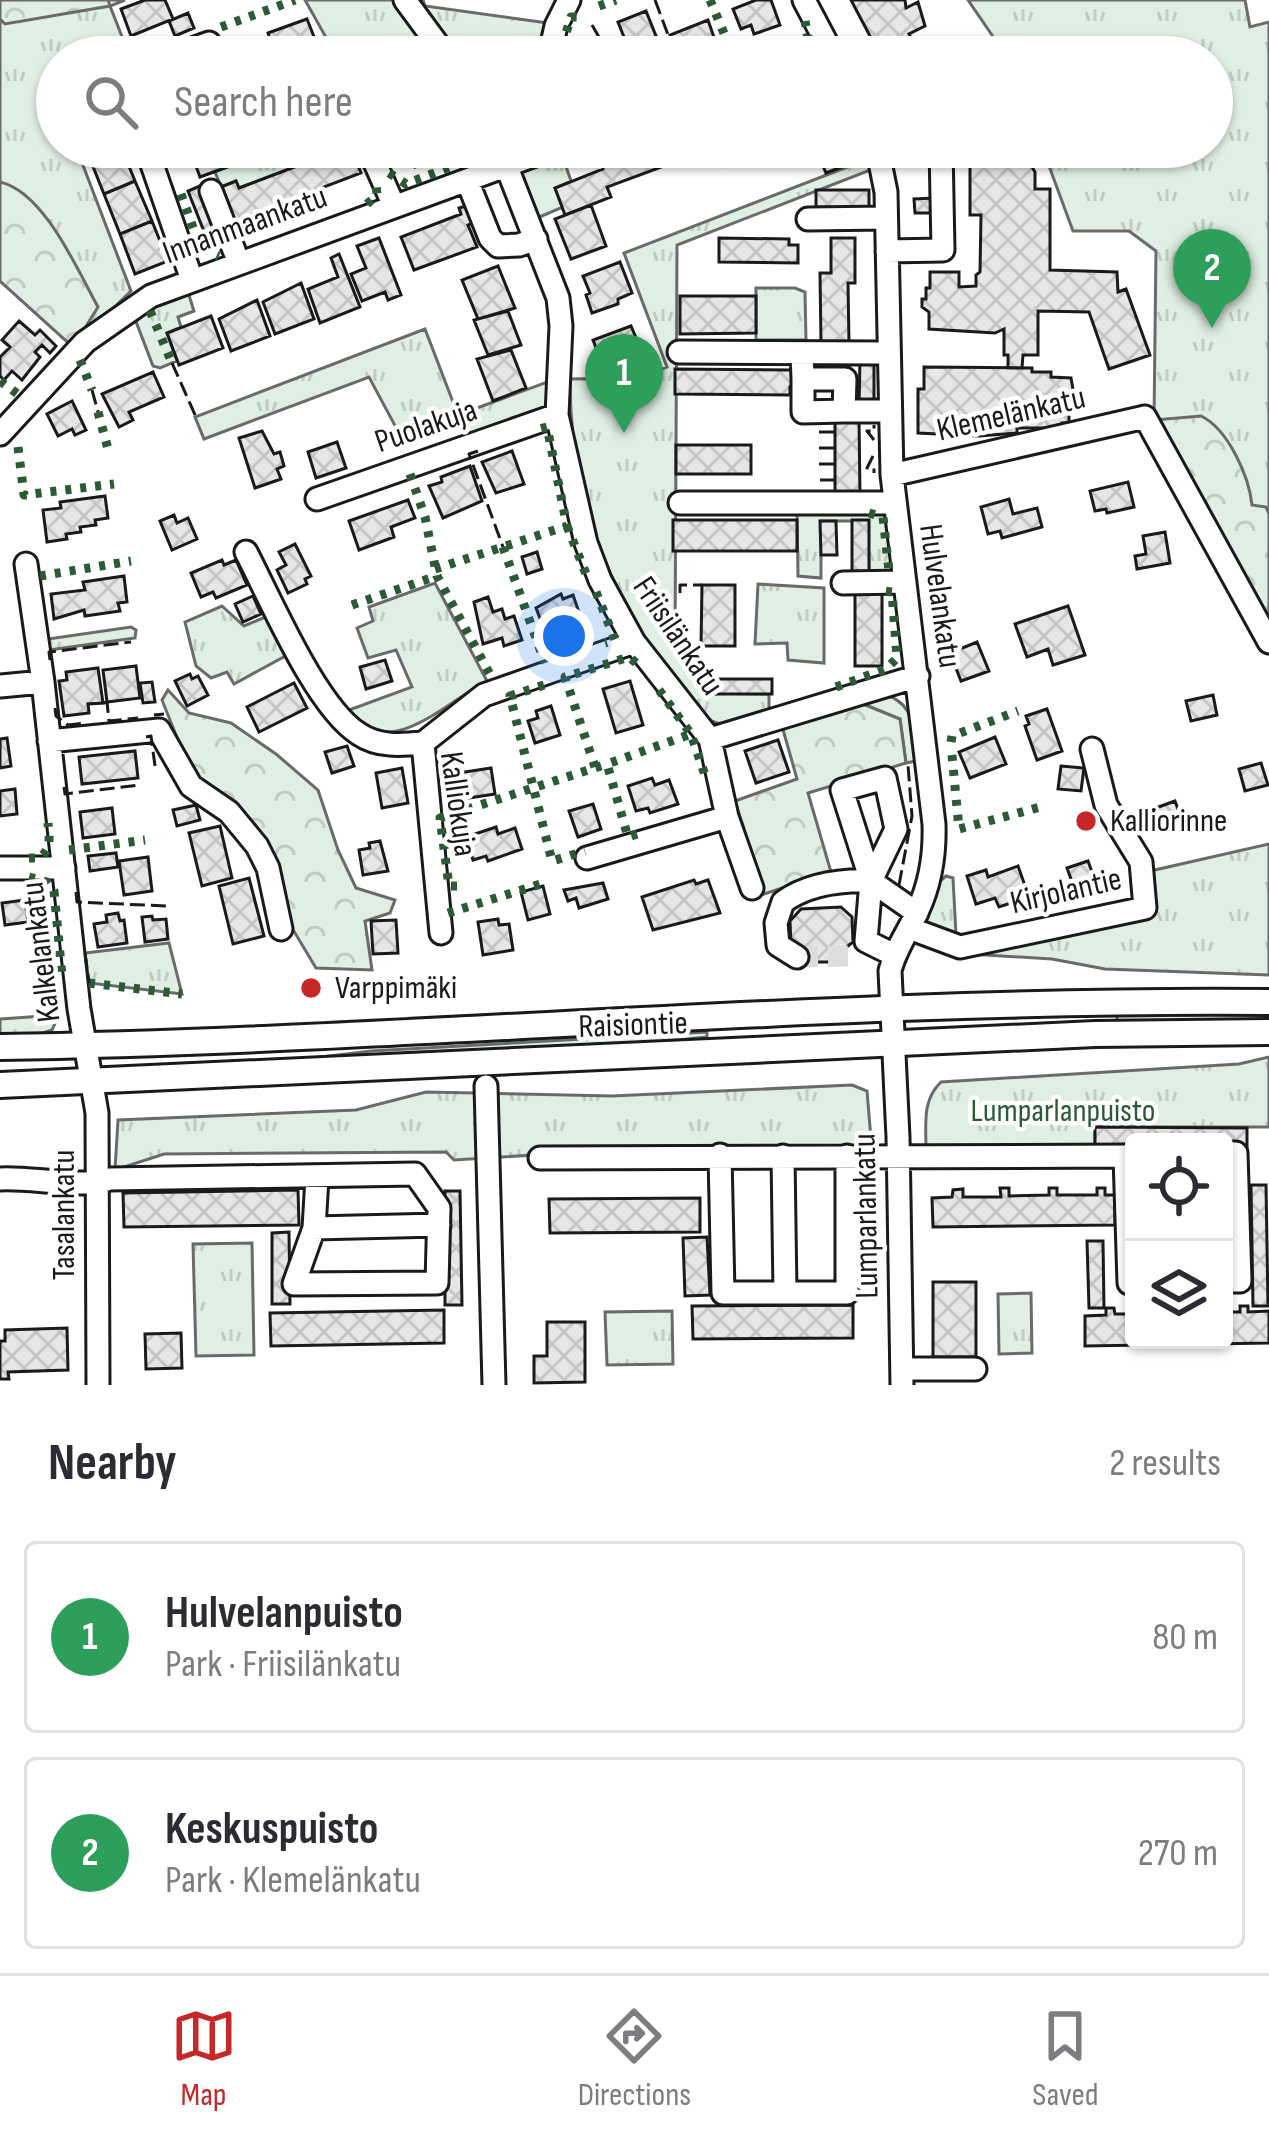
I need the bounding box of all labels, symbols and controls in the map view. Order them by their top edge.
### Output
search box [36,36,1233,168]
icon: search [78,69,144,135]
text: Search here [174,75,353,130]
street label: Innanmaankatu [158,177,332,273]
pin: 2 [1173,229,1251,328]
pin: 1 [585,334,663,433]
street label: Klemelänkatu [933,378,1089,450]
street label: Puolakuja [370,390,482,462]
street label: Hulvelankatu [910,522,970,670]
street label: Friisilänkatu [624,569,732,703]
your location [534,606,594,666]
street label: Kalliokuja [431,749,485,859]
place label: Kalliorinne [1110,801,1227,841]
marker: Kalliorinne [1073,808,1099,834]
street label: Kirjolantie [1006,859,1126,923]
street label: Kalkelankatu [13,880,69,1024]
place label: Varppimäki [335,968,457,1008]
marker: Varppimäki [298,975,324,1001]
street label: Raisiontie [578,1003,688,1047]
park label: Lumparlanpuisto [971,1091,1155,1131]
street label: Lumparlankatu [845,1133,887,1299]
map controls [1125,1133,1233,1349]
button: locate [1125,1133,1233,1241]
street label: Tasalankatu [44,1150,84,1280]
button: layers [1125,1241,1233,1349]
text: Nearby [48,1433,177,1494]
text: 2 results [1109,1440,1221,1487]
text: Hulvelanpuisto [165,1586,403,1641]
text: 1 [82,1614,98,1661]
text: 80 m [1152,1614,1218,1661]
text: Park · Friisilänkatu [165,1641,401,1688]
text: Keskuspuisto [165,1802,378,1857]
text: 2 [81,1830,99,1877]
text: 270 m [1138,1830,1218,1877]
text: Park · Klemelänkatu [165,1857,421,1904]
tab: Map [171,2003,237,2115]
tab: Directions [578,2003,691,2115]
tab: Saved [1032,2003,1098,2115]

